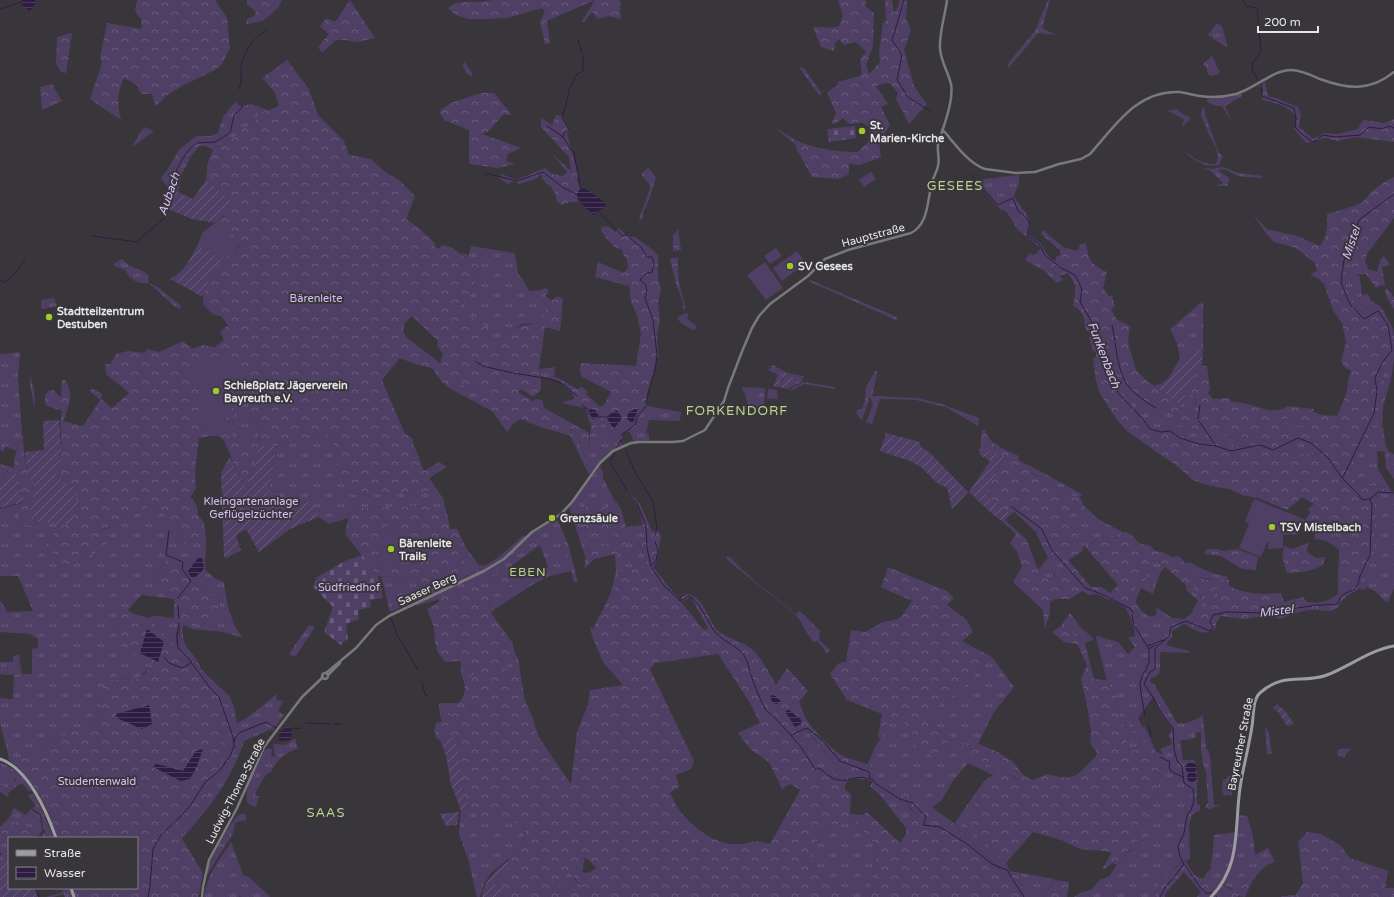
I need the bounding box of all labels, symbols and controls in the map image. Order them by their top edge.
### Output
scale bar [1258,8,1318,34]
text: 200 m [1264,15,1301,29]
place label: St. Marien-Kirche [870,119,945,145]
marker: St. Marien-Kirche [857,126,867,136]
water label: Aubach [155,170,183,217]
district label: GESEES [927,178,983,194]
street label: Hauptstraße [840,221,906,250]
water label: Mistel [1339,223,1364,262]
place label: SV Gesees [798,260,853,273]
marker: SV Gesees [785,261,795,271]
park label: Bärenleite [290,292,342,305]
place label: Stadtteilzentrum Destuben [57,305,144,331]
marker: Stadtteilzentrum Destuben [44,312,54,322]
water label: Funkenbach [1085,320,1123,391]
place label: Schießplatz Jägerverein Bayreuth e.V. [224,379,348,406]
marker: Schießplatz Jägerverein Bayreuth e.V. [211,386,221,396]
district label: FORKENDORF [686,403,788,419]
park label: Kleingartenanlage Geflügelzüchter [203,495,299,521]
place label: Grenzsäule [560,512,619,525]
marker: Grenzsäule [547,513,557,523]
place label: TSV Mistelbach [1279,521,1361,534]
marker: TSV Mistelbach [1267,522,1277,532]
place label: Bärenleite Trails [398,537,453,563]
marker: Bärenleite Trails [386,544,396,554]
district label: EBEN [509,565,547,579]
street label: Saaser Berg [396,570,458,609]
park label: Südfriedhof [318,581,381,594]
water label: Mistel [1258,602,1296,620]
street label: Bayreuther Straße [1225,696,1256,792]
street label: Ludwig-Thoma-Straße [203,736,268,846]
park label: Studentenwald [58,775,136,788]
district label: SAAS [306,805,346,821]
legend [8,837,138,889]
text: Straße [44,846,81,860]
text: Wasser [44,866,86,880]

